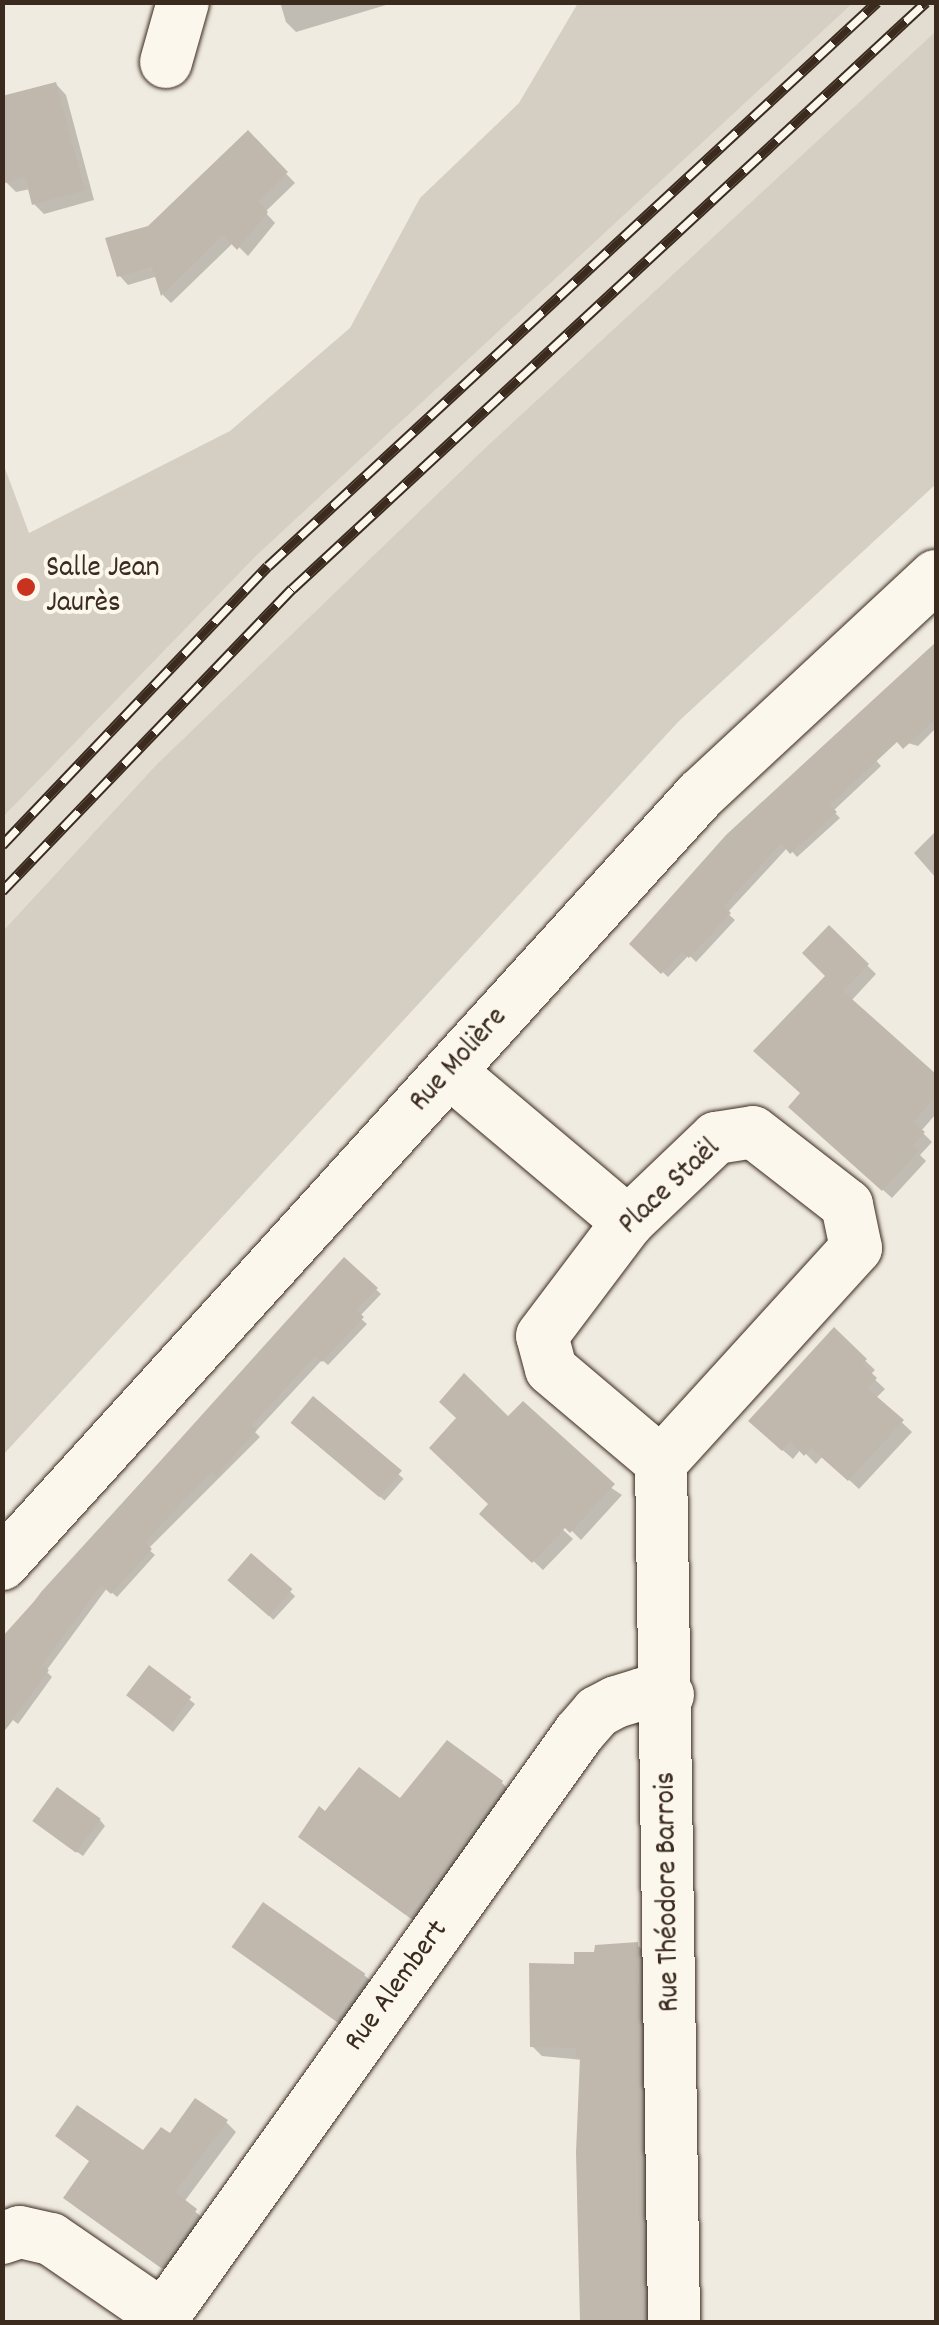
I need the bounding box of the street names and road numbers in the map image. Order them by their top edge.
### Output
street label: Rue Molière [404,1001,516,1121]
street label: Place Staël [613,1132,729,1244]
street label: Rue Théodore Barrois [650,1772,690,2012]
street label: Rue Alembert [338,1914,458,2060]

